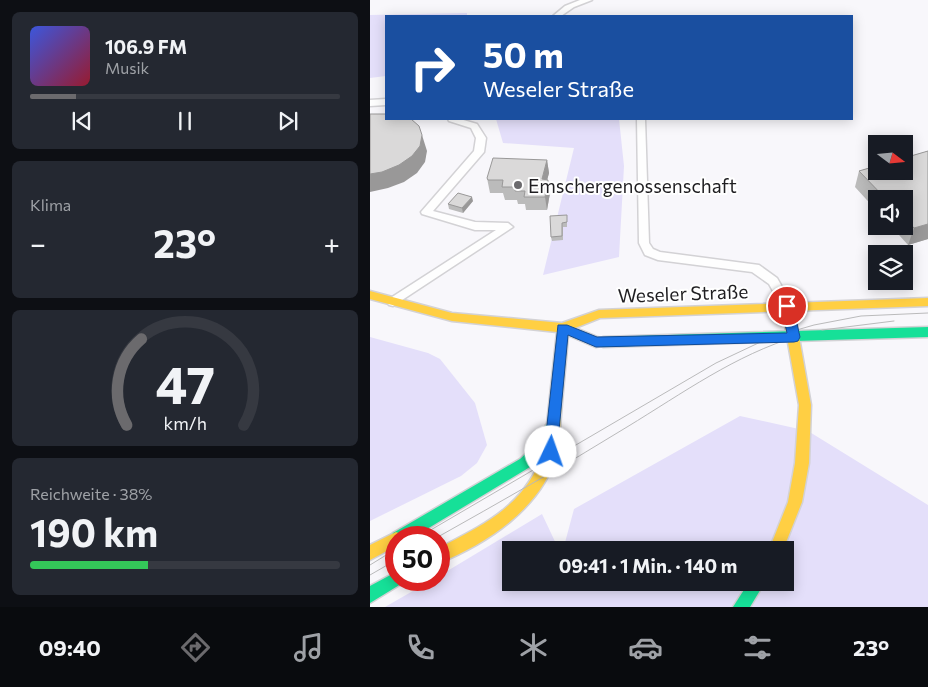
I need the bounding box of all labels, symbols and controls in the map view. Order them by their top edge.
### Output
text: 50 m [483,32,564,75]
text: 106.9 FM [105,35,187,58]
icon: right [400,35,465,100]
text: Musik [105,58,149,77]
text: Weseler Straße [483,75,634,102]
icon: previous [68,107,96,135]
icon: pause [171,107,199,135]
icon: next [274,107,302,135]
north arrow [868,135,912,180]
map controls [868,135,913,290]
place label: Emschergenossenschaft [528,174,737,197]
marker: Emschergenossenschaft [512,179,524,191]
button: sound [868,190,913,235]
text: Klima [30,195,71,214]
text: 23° [153,219,216,266]
text: − [30,226,46,260]
text: + [324,226,340,260]
button: layers [868,245,913,290]
street label: Weseler Straße [617,279,749,307]
pin [766,285,808,327]
icon: arrive [773,292,801,320]
text: 47 [155,351,215,415]
text: km/h [163,412,207,434]
position arrow [524,425,576,477]
text: Reichweite · 38% [30,484,152,503]
text: 190 km [30,508,158,555]
speed limit sign: 50 [385,526,450,591]
text: 09:41 · 1 Min. · 140 m [559,554,737,577]
icon: directions [178,630,213,665]
icon: music [291,630,326,665]
icon: phone [403,630,438,665]
icon: climate [516,630,551,665]
icon: car [628,630,663,665]
icon: filters [740,630,775,665]
text: 09:40 [39,634,101,661]
text: 23° [853,634,889,661]

